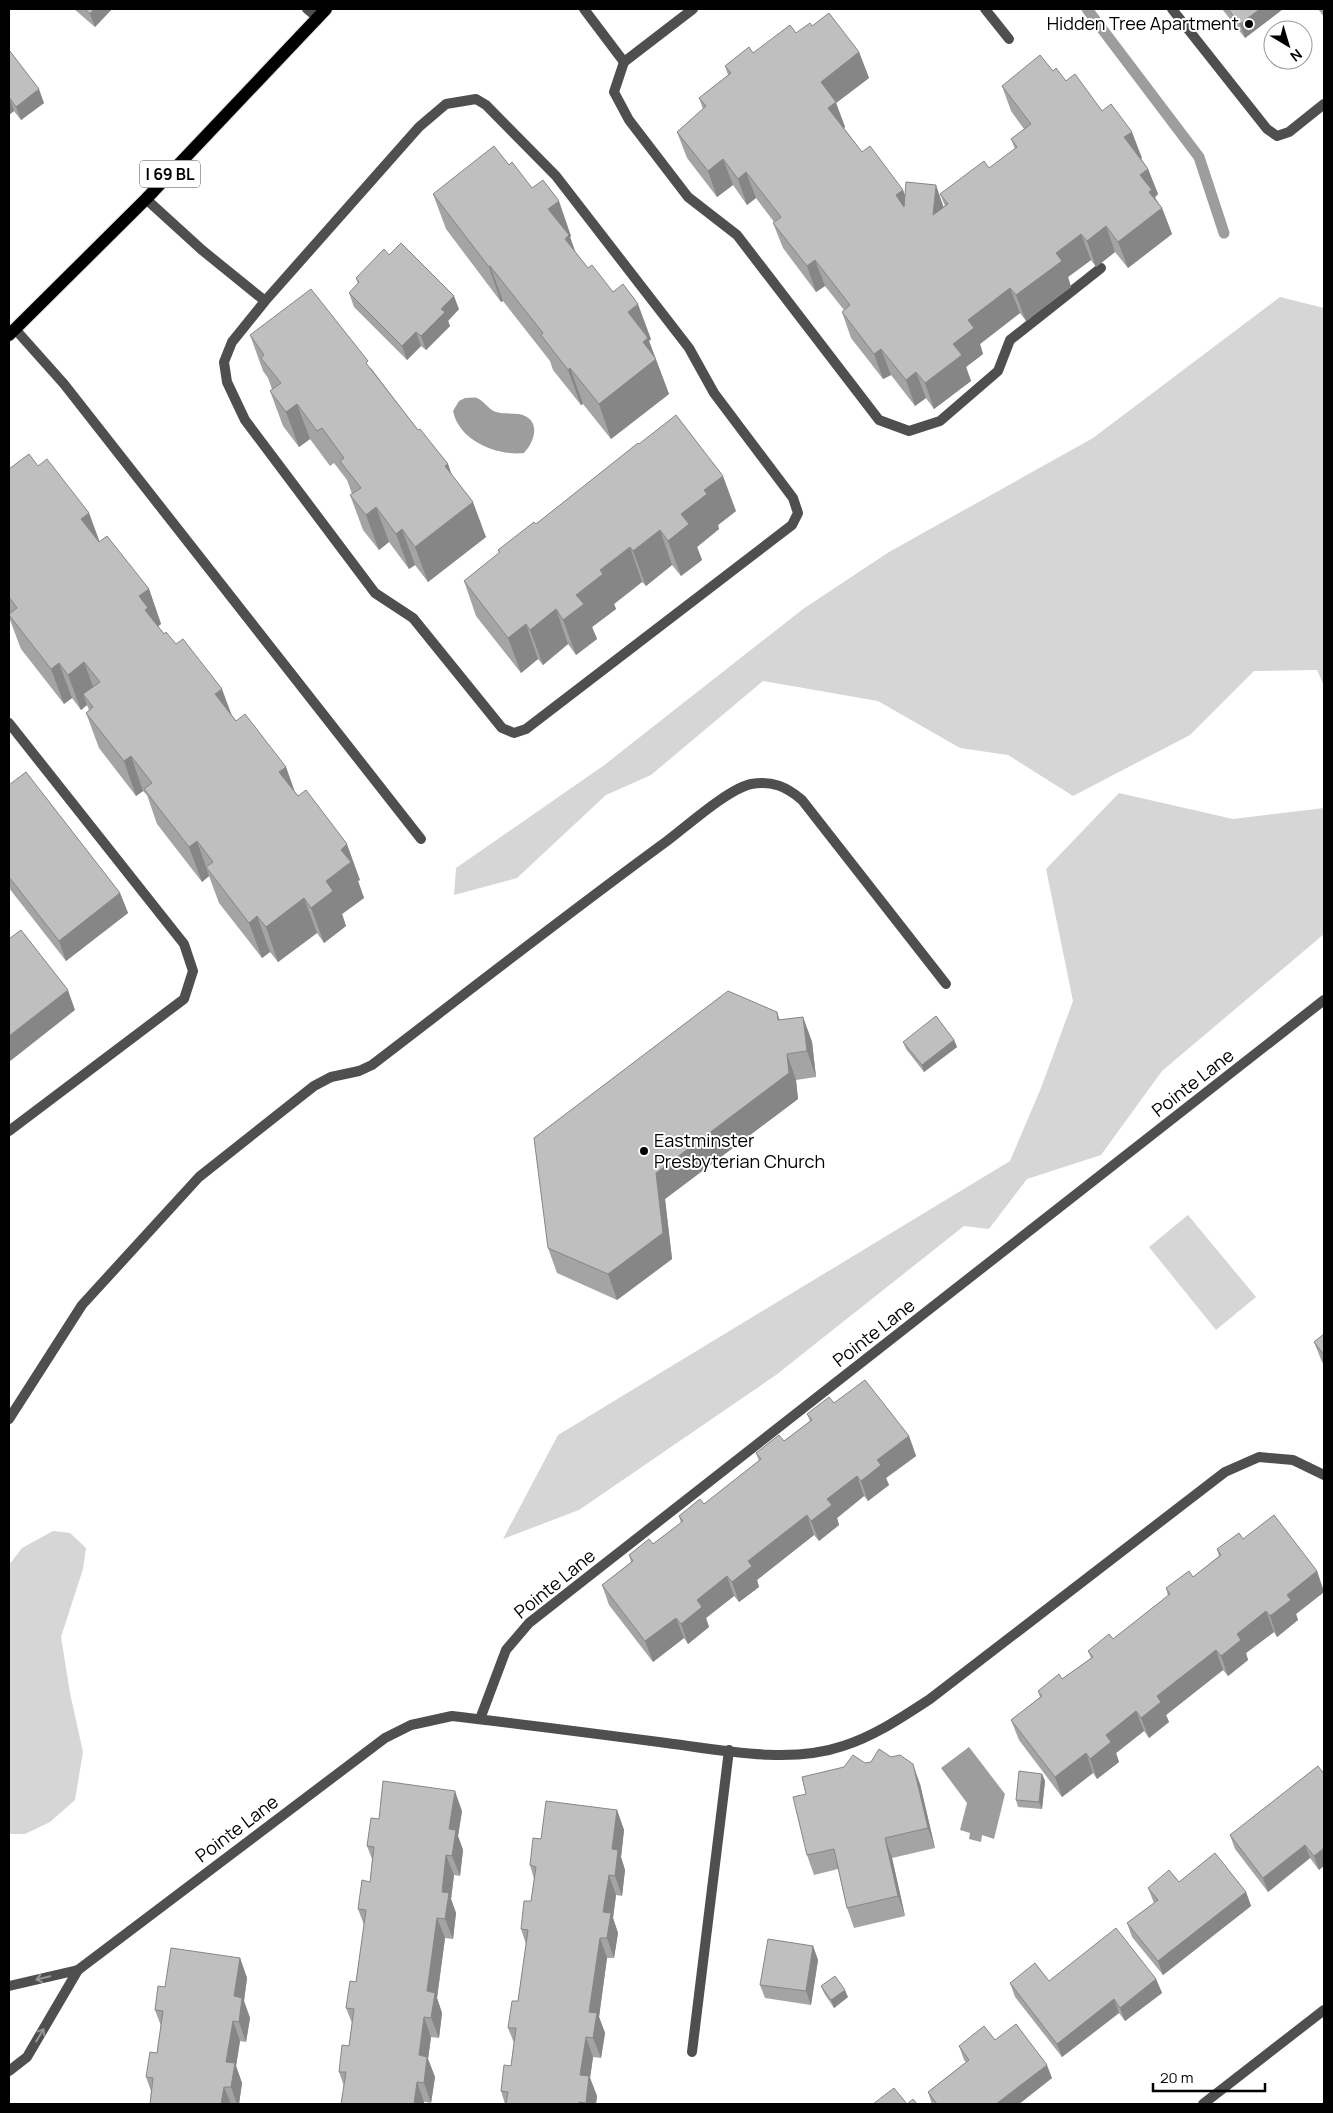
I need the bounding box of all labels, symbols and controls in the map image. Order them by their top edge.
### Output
place label: Hidden Tree Apartment [1047,11,1239,35]
marker: Hidden Tree Apartment [1243,18,1255,30]
north arrow [1263,20,1313,70]
text: N [1286,45,1306,66]
road number: I 69 BL [140,160,200,188]
street label: Pointe Lane [1147,1043,1238,1122]
place label: Eastminster Presbyterian Church [654,1128,825,1173]
marker: Eastminster Presbyterian Church [638,1145,650,1157]
street label: Pointe Lane [828,1293,919,1372]
street label: Pointe Lane [509,1543,600,1623]
street label: Pointe Lane [190,1789,283,1867]
one-way arrow [36,1974,52,1983]
one-way arrow [35,2028,45,2042]
scale bar [1153,2060,1266,2092]
text: 20 m [1160,2067,1193,2088]

